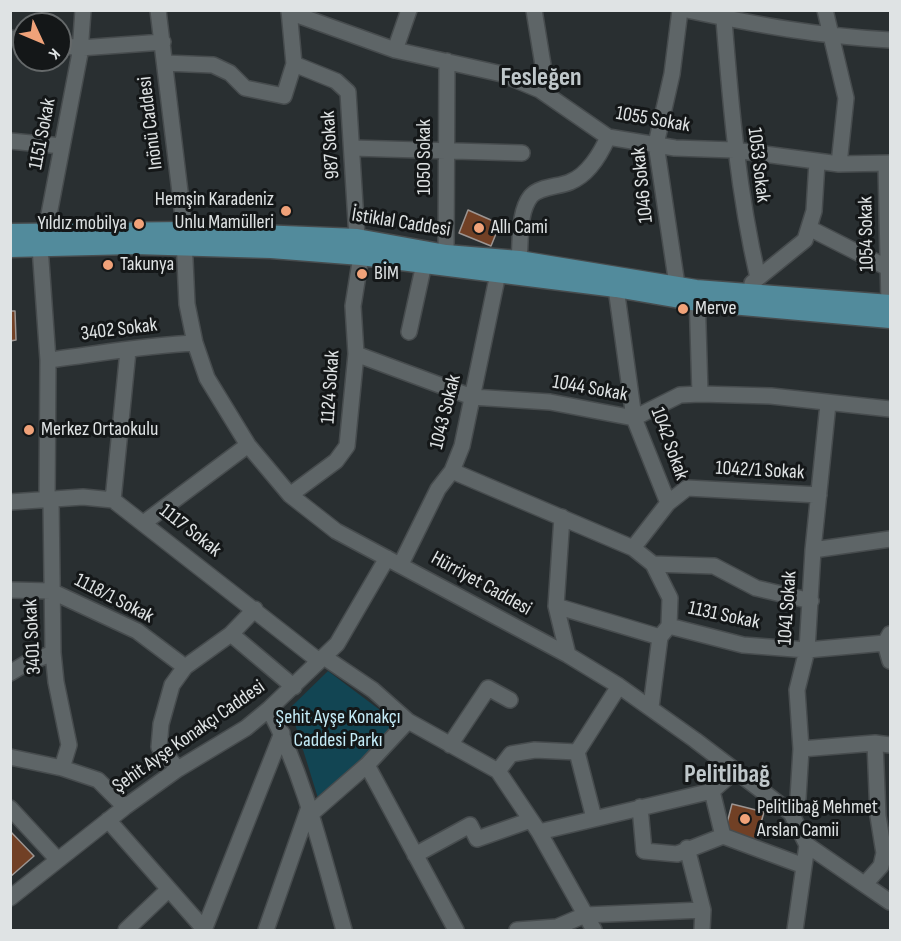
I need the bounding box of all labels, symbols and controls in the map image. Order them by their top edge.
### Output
north arrow [12,12,72,72]
text: K [44,44,63,63]
district label: Fesleğen [500,62,582,94]
street label: Inönü Caddesi [133,75,169,171]
street label: 1151 Sokak [24,96,62,172]
street label: 1055 Sokak [614,102,692,138]
street label: 987 Sokak [317,110,345,180]
street label: 1050 Sokak [413,119,437,195]
street label: 1053 Sokak [741,126,775,204]
street label: 1046 Sokak [627,146,659,224]
place label: Hemşin Karadeniz Unlu Mamülleri [155,188,274,235]
street label: 1054 Sokak [854,196,880,272]
street label: İstiklal Caddesi [350,203,452,243]
marker: Hemşin Karadeniz Unlu Mamülleri [279,204,293,218]
place label: Yıldız mobilya [38,212,127,236]
place label: Allı Cami [491,216,548,240]
marker: Yıldız mobilya [132,217,146,231]
marker: Allı Cami [472,221,486,235]
place label: Takunya [120,253,174,277]
marker: Takunya [101,258,115,272]
place label: BİM [374,262,399,286]
marker: BİM [355,267,369,281]
place label: Merve [695,297,736,321]
marker: Merve [676,302,690,316]
street label: 3402 Sokak [79,313,159,347]
street label: 1124 Sokak [316,349,346,425]
street label: 1044 Sokak [551,371,629,407]
street label: 1043 Sokak [425,372,467,452]
street label: 1042 Sokak [645,404,693,484]
place label: Merkez Ortaokulu [41,418,158,442]
marker: Merkez Ortaokulu [22,423,36,437]
street label: 1042/1 Sokak [715,457,805,485]
street label: 1117 Sokak [154,499,226,563]
street label: Hürriyet Caddesi [427,547,535,621]
street label: 1118/1 Sokak [70,569,158,629]
street label: 1041 Sokak [773,570,803,646]
street label: 1131 Sokak [686,597,762,635]
street label: 3401 Sokak [19,599,47,675]
street label: Şehit Ayşe Konakçı Caddesi [108,675,270,799]
park label: Şehit Ayşe Konakçı Caddesi Parkı [276,706,400,753]
district label: Pelitlibağ [684,759,770,791]
place label: Pelitlibağ Mehmet Arslan Camii [757,796,878,843]
marker: Pelitlibağ Mehmet Arslan Camii [738,812,752,826]

